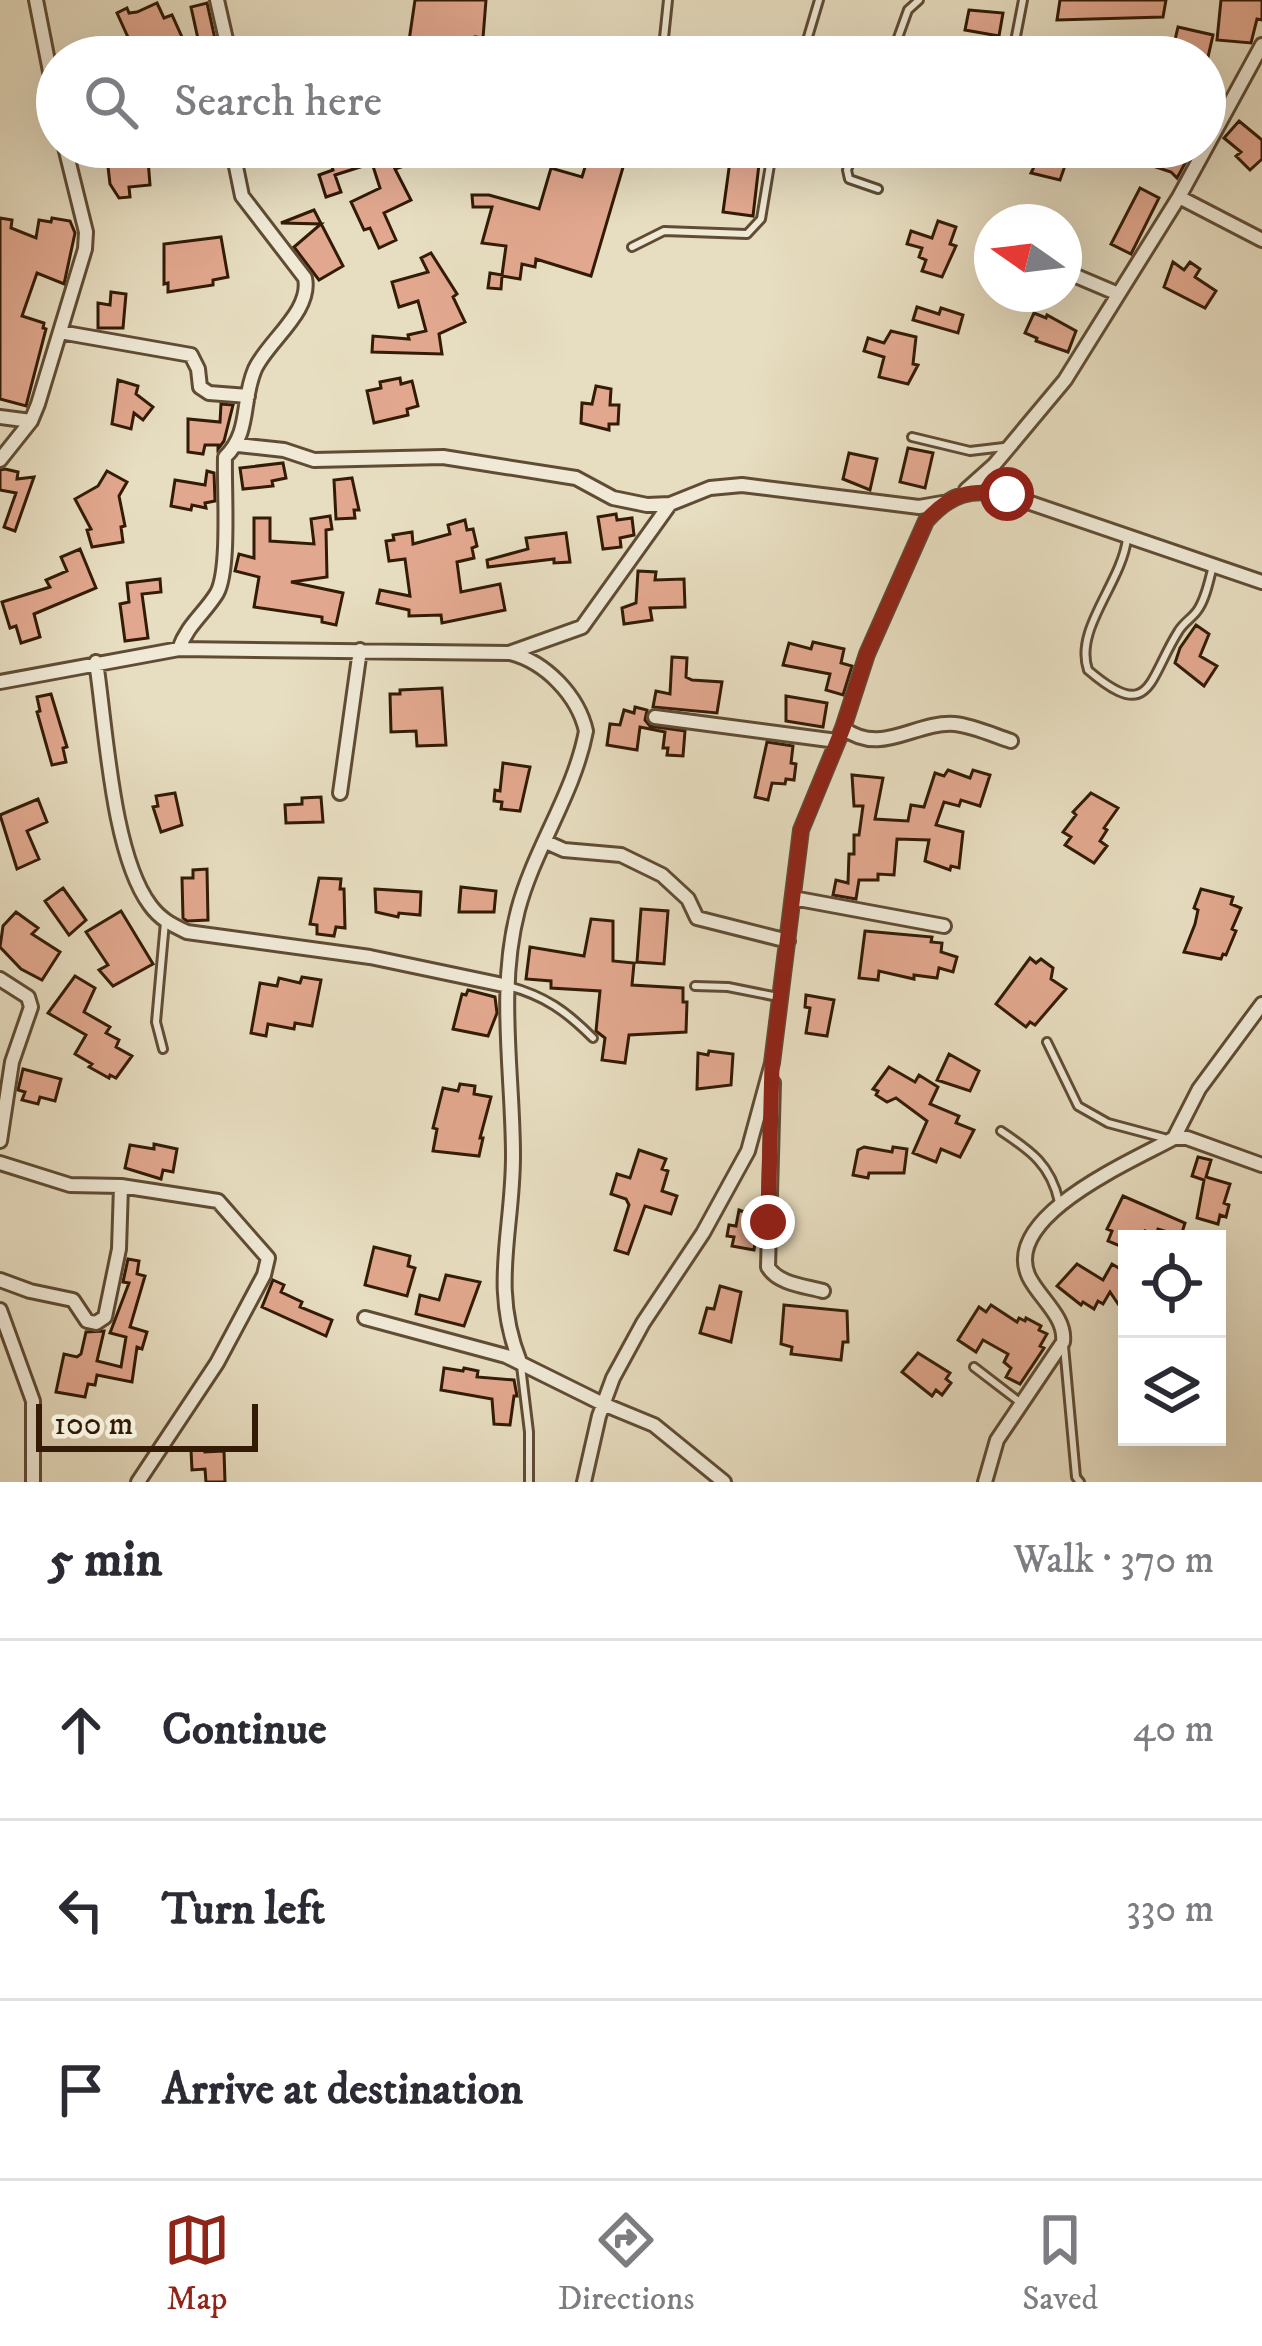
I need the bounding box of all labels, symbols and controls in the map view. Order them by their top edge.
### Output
search box [36,36,1226,168]
icon: search [78,69,144,135]
text: Search here [174,74,382,130]
north arrow [974,204,1082,312]
route start [980,467,1034,521]
route end [741,1195,795,1249]
map controls [1118,1230,1226,1446]
button: locate [1118,1230,1226,1338]
button: layers [1118,1338,1226,1446]
scale bar [36,1398,258,1451]
text: 100 m [54,1404,133,1445]
text: 5 min [48,1528,162,1592]
text: Walk · 370 m [1013,1536,1214,1585]
icon: ahead [48,1697,114,1763]
text: Continue [162,1702,327,1758]
text: 40 m [1133,1705,1214,1754]
icon: left [48,1877,114,1943]
text: Turn left [162,1882,325,1938]
text: 330 m [1126,1885,1214,1934]
icon: arrive [48,2057,114,2123]
text: Arrive at destination [162,2062,523,2118]
tab: Map [164,2207,230,2320]
tab: Directions [558,2207,694,2320]
tab: Saved [1022,2207,1098,2320]

